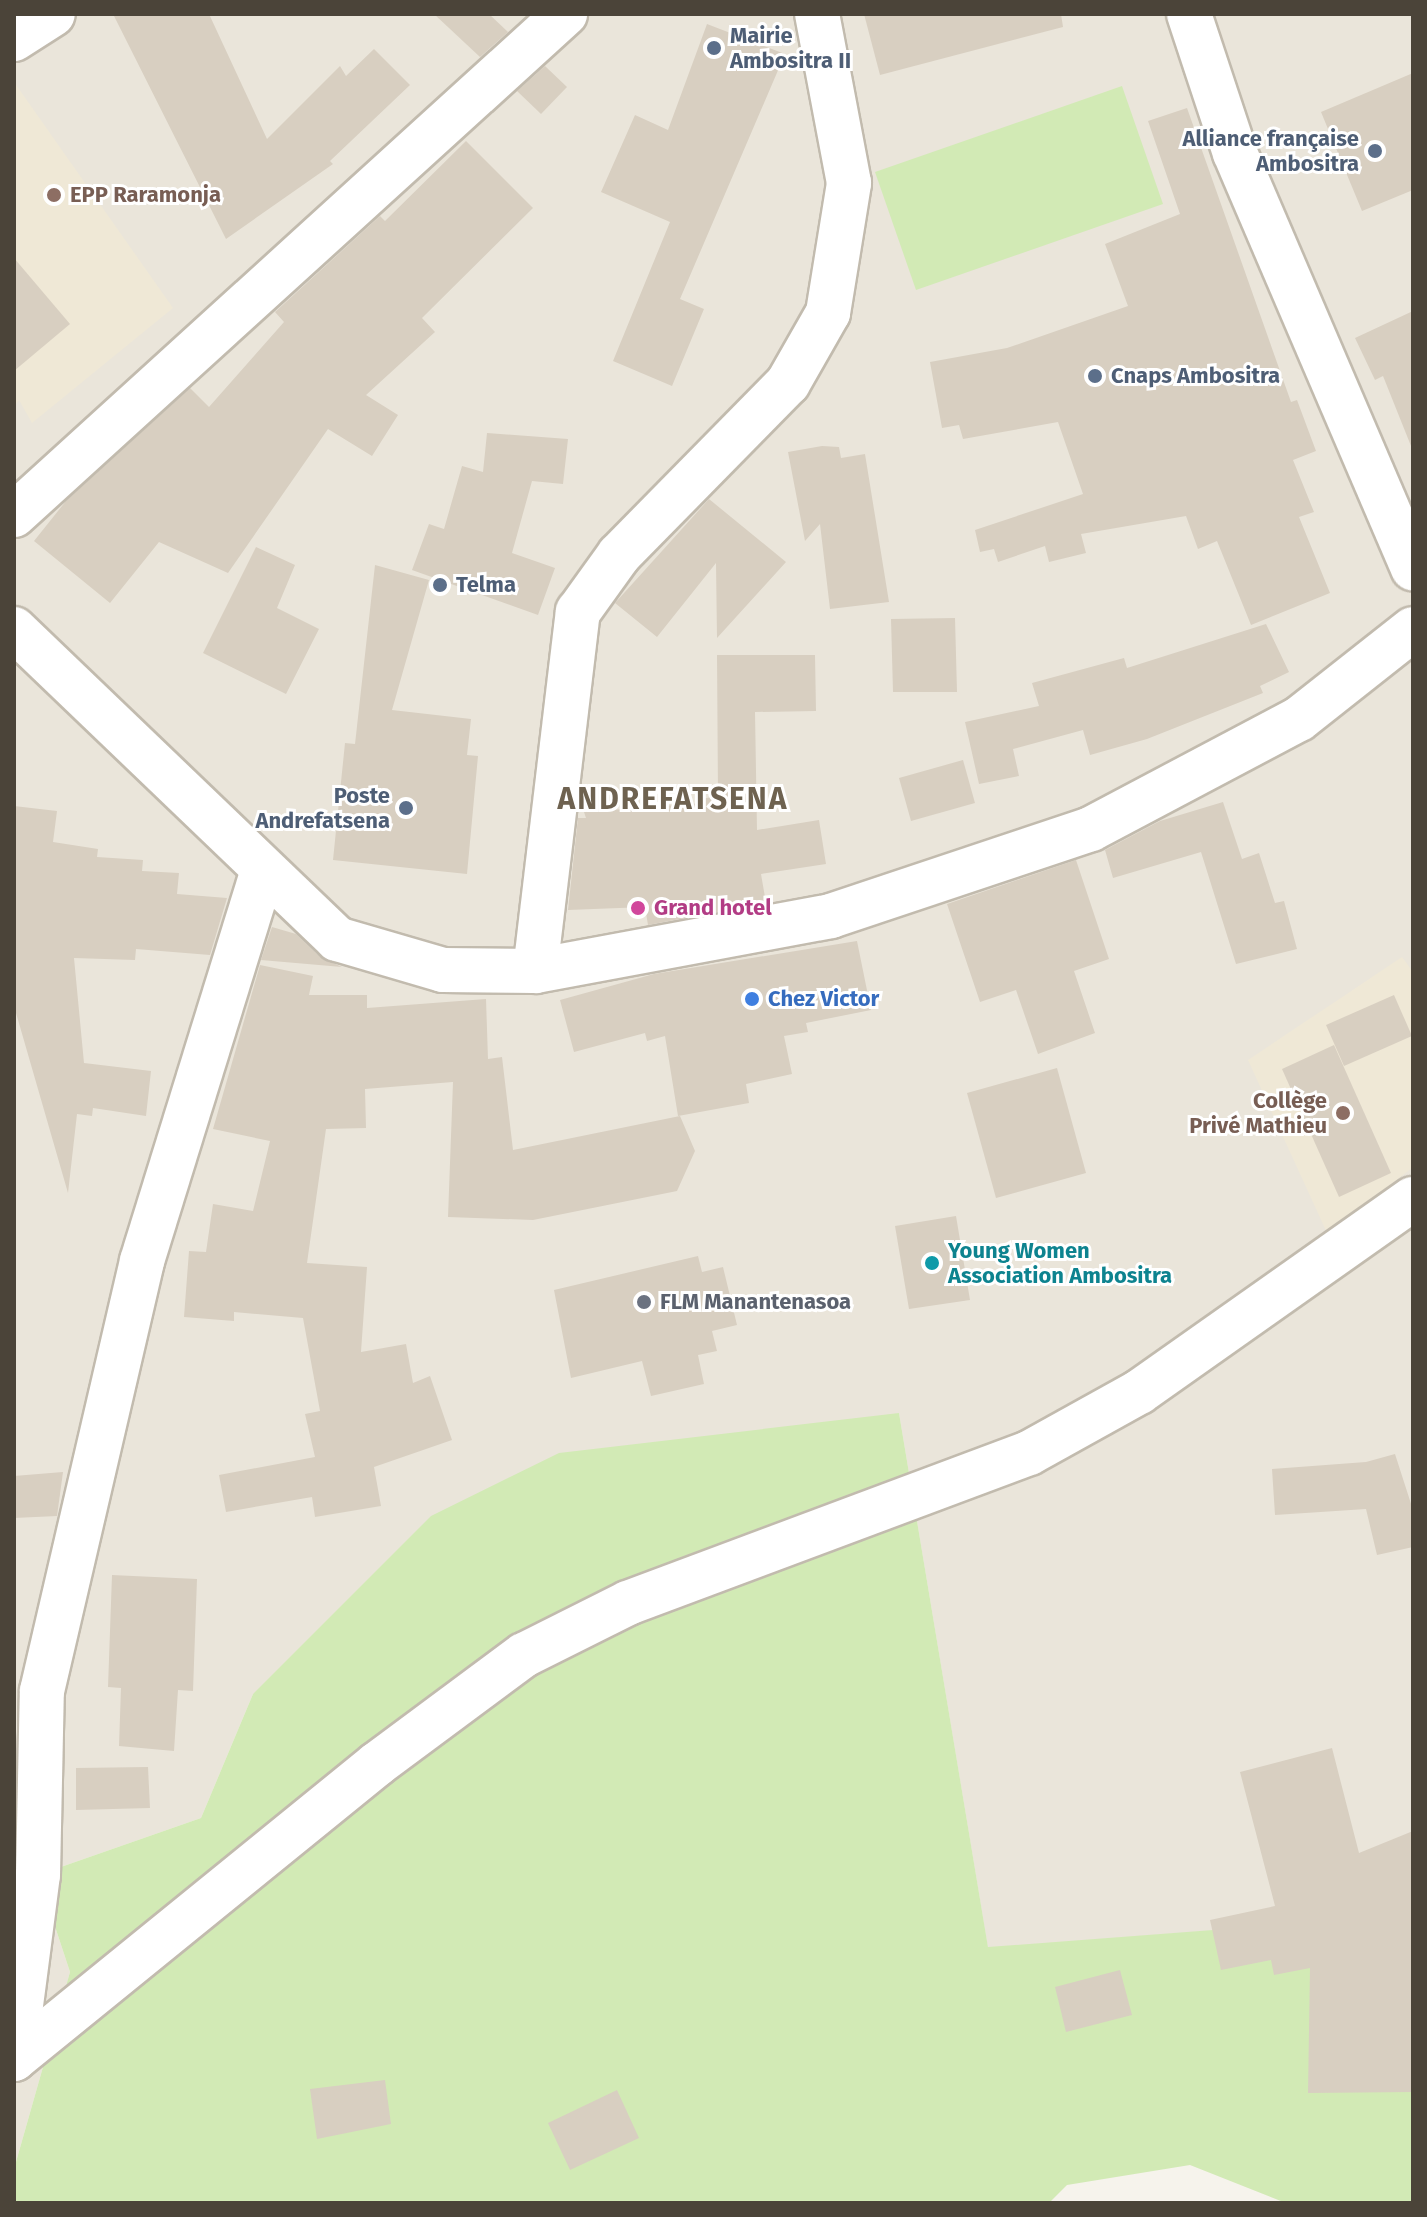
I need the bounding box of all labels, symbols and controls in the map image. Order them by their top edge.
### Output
place label: Mairie Ambositra II [730,22,851,74]
marker: Mairie Ambositra II [705,39,723,57]
place label: Alliance française Ambositra [1183,125,1359,176]
marker: Alliance française Ambositra [1366,142,1384,160]
place label: EPP Raramonja [70,182,221,208]
marker: EPP Raramonja [45,186,63,204]
place label: Cnaps Ambositra [1111,363,1280,389]
marker: Cnaps Ambositra [1086,367,1104,385]
place label: Telma [456,572,516,598]
marker: Telma [431,576,449,594]
district label: ANDREFATSENA [558,781,788,817]
place label: Poste Andrefatsena [255,782,390,834]
marker: Poste Andrefatsena [397,799,415,817]
place label: Grand hotel [654,895,772,921]
marker: Grand hotel [629,899,647,917]
place label: Chez Victor [768,986,879,1012]
marker: Chez Victor [743,990,761,1008]
place label: Collège Privé Mathieu [1189,1087,1327,1138]
marker: Collège Privé Mathieu [1334,1104,1352,1122]
place label: Young Women Association Ambositra [948,1237,1172,1288]
marker: Young Women Association Ambositra [923,1254,941,1272]
place label: FLM Manantenasoa [660,1289,851,1315]
marker: FLM Manantenasoa [635,1293,653,1311]

